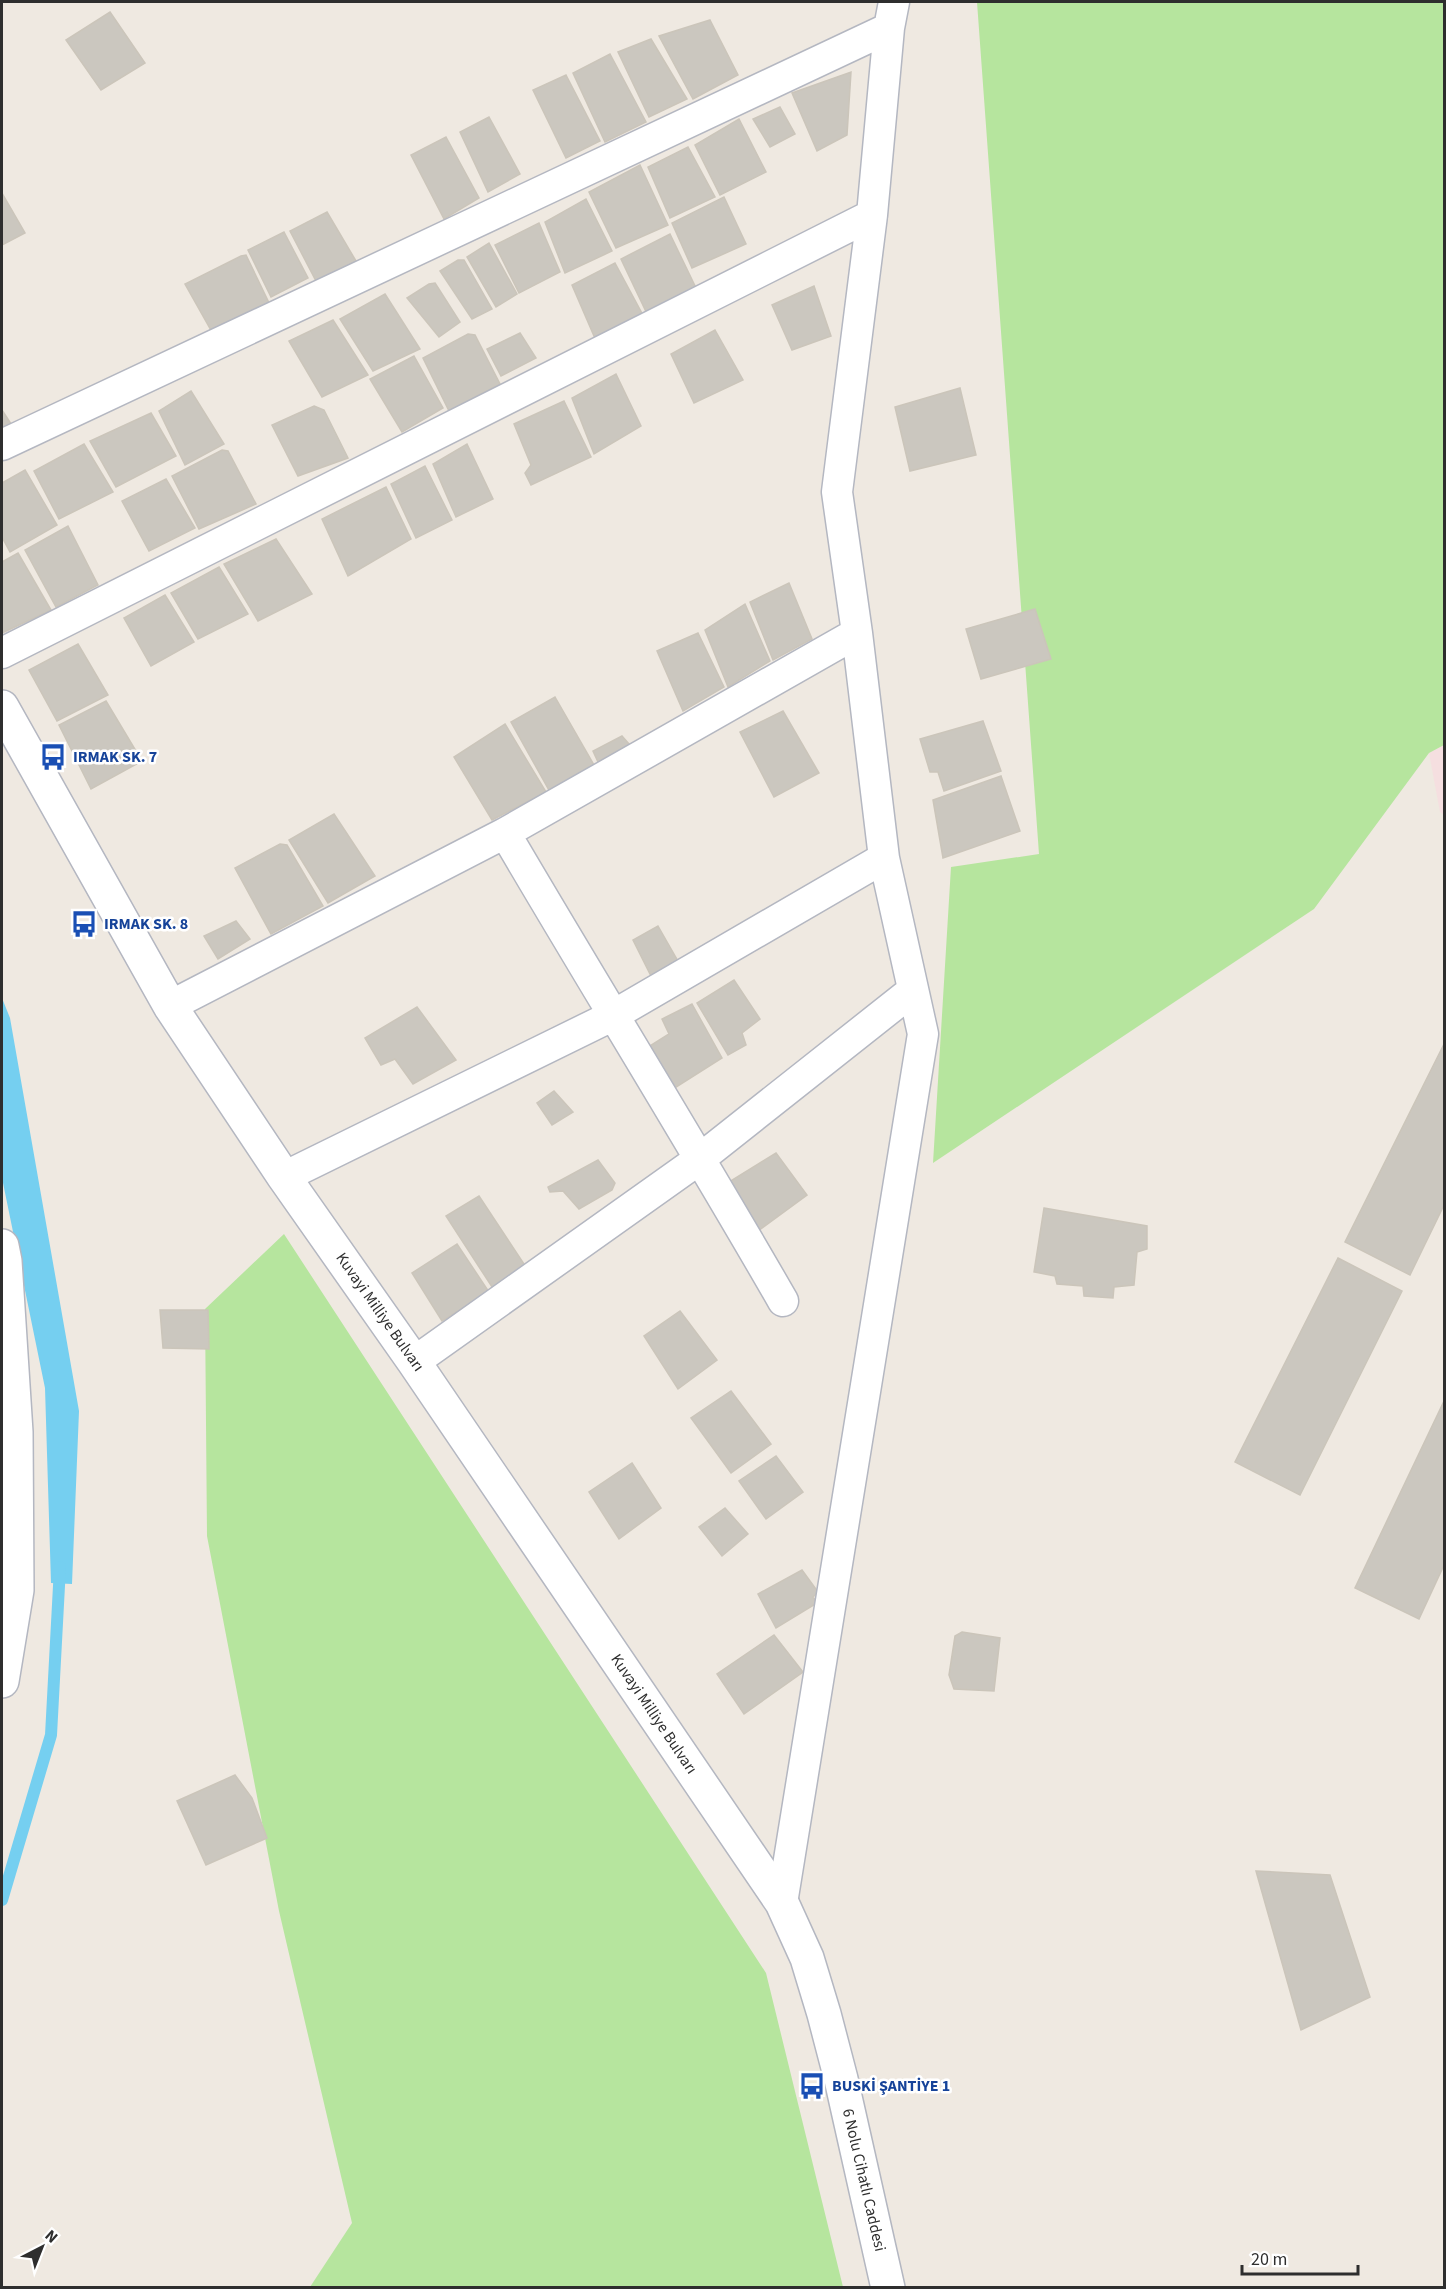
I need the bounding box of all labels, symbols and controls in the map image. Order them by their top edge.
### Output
bus stop icon: IRMAK SK. 7 [38,742,68,772]
place label: IRMAK SK. 7 [73,746,157,768]
bus stop icon: IRMAK SK. 8 [69,909,99,939]
place label: IRMAK SK. 8 [104,913,188,935]
street label: Kuvayi Milliye Bulvarı [331,1248,429,1376]
street label: Kuvayi Milliye Bulvarı [606,1650,702,1778]
bus stop icon: BUSKİ ŞANTİYE 1 [797,2071,827,2101]
place label: BUSKİ ŞANTİYE 1 [832,2075,950,2097]
street label: 6 Nolu Cihatlı Caddesi [837,2106,891,2254]
north arrow [12,2217,72,2277]
text: N [40,2225,63,2248]
scale bar [1242,2238,1358,2276]
text: 20 m [1251,2247,1287,2272]

